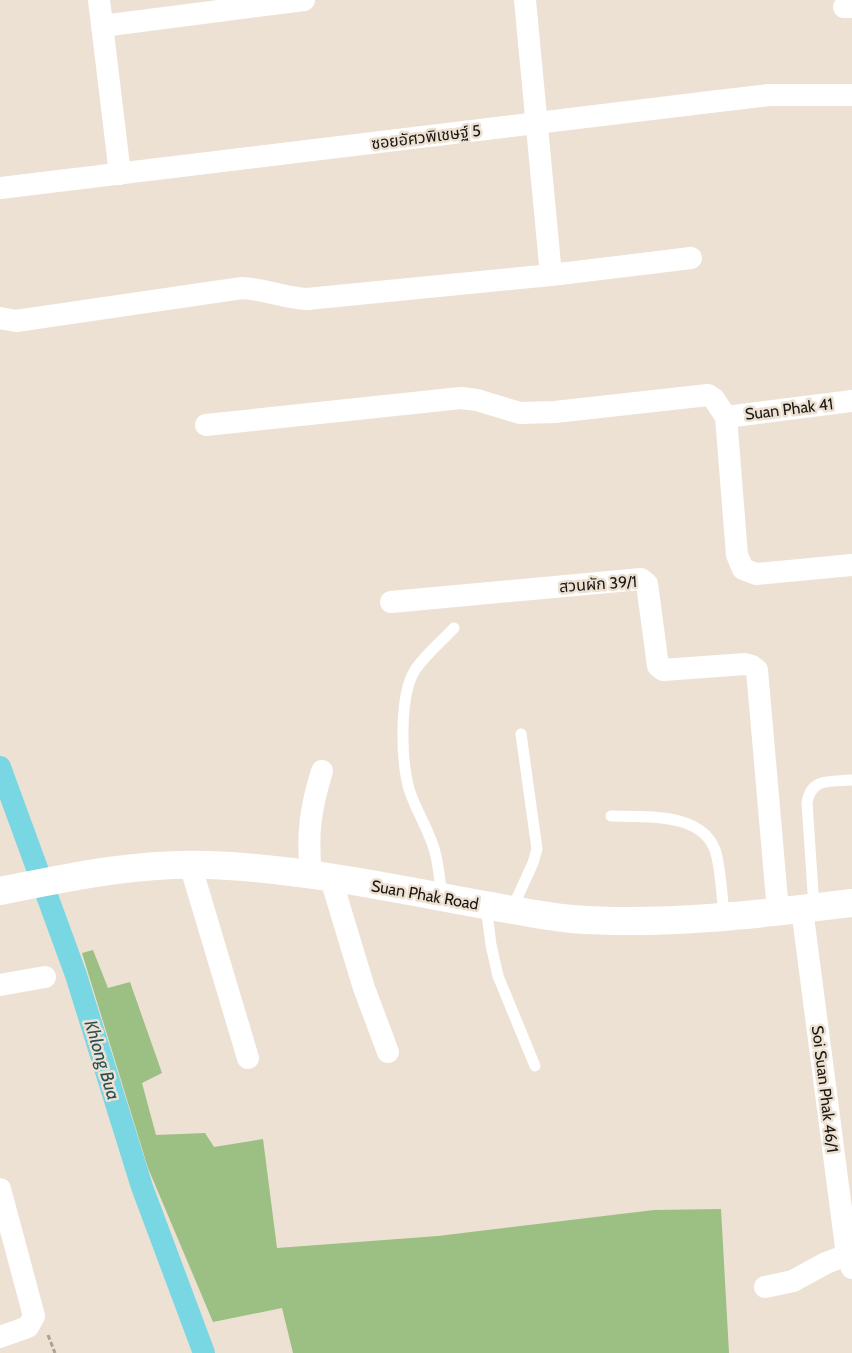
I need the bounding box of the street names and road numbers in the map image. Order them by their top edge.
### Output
street label: ซอยอัศวพิเชษฐ์ 5 [370,121,482,153]
street label: Suan Phak 41 [744,394,834,424]
street label: สวนผัก 39/1 [558,572,638,596]
street label: Suan Phak Road [370,876,480,914]
street label: Soi Suan Phak 46/1 [808,1024,842,1154]

